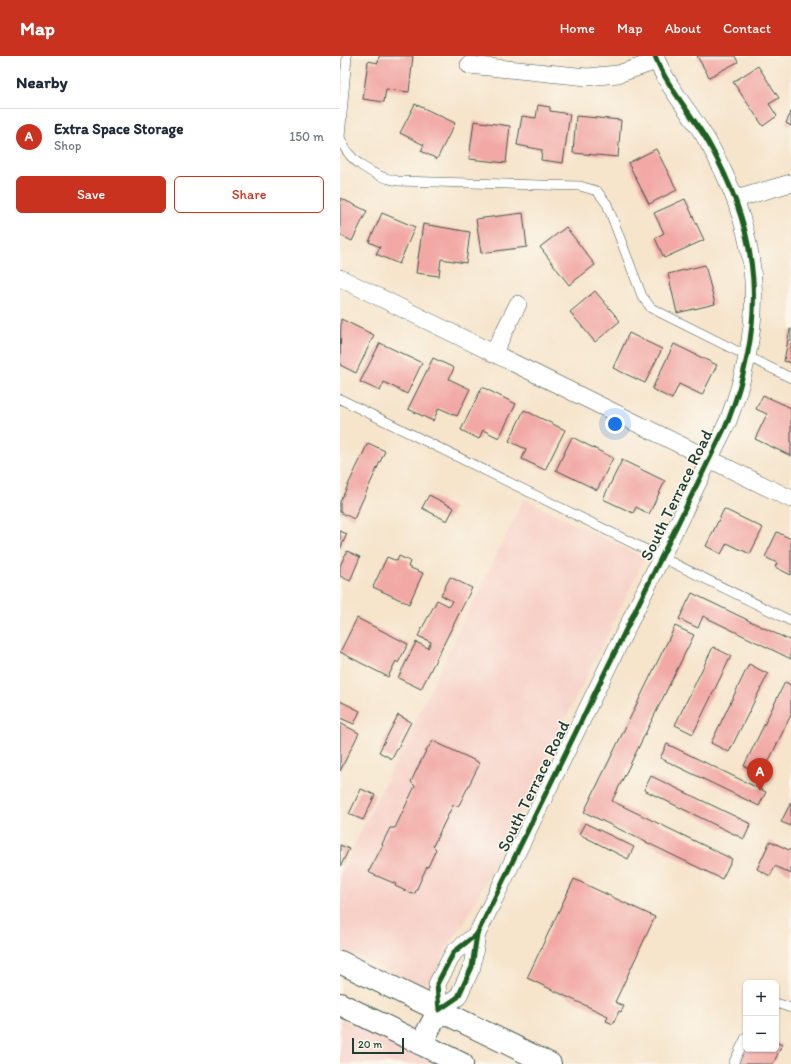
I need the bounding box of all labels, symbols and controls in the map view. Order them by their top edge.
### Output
text: Map [20,17,55,40]
text: Home [560,20,595,37]
text: Map [617,20,643,37]
text: About [665,20,701,37]
text: Contact [723,20,771,37]
text: Nearby [16,72,68,92]
text: Extra Space Storage [54,120,183,138]
text: A [25,129,33,144]
text: 150 m [289,129,324,144]
text: Shop [54,138,81,153]
button: Save [16,176,166,213]
button: Share [174,176,324,213]
your location [605,414,625,434]
street label: South Terrace Road [636,426,717,564]
street label: South Terrace Road [493,717,574,855]
pin: A [747,758,773,791]
map controls [743,980,779,1052]
button: + [743,980,779,1016]
button: − [743,1016,779,1052]
scale bar [352,1036,404,1055]
text: 20 m [358,1038,382,1051]

